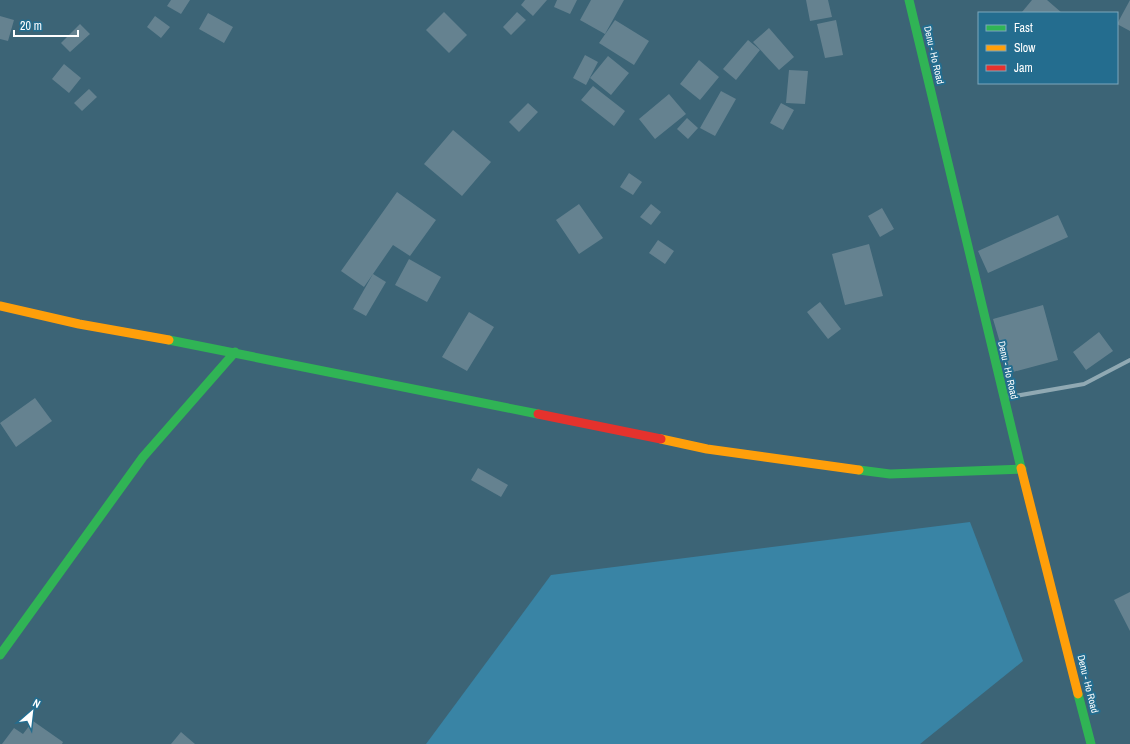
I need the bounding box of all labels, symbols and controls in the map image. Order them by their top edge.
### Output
scale bar [14,12,78,38]
legend [978,12,1118,84]
text: 20 m [20,18,42,34]
text: Fast [1014,20,1033,36]
street label: Denu - Ho Road [921,25,947,85]
text: Slow [1014,40,1036,56]
text: Jam [1014,60,1033,76]
street label: Denu - Ho Road [995,340,1021,400]
street label: Denu - Ho Road [1075,654,1101,714]
north arrow [12,692,52,732]
text: N [31,695,43,711]

